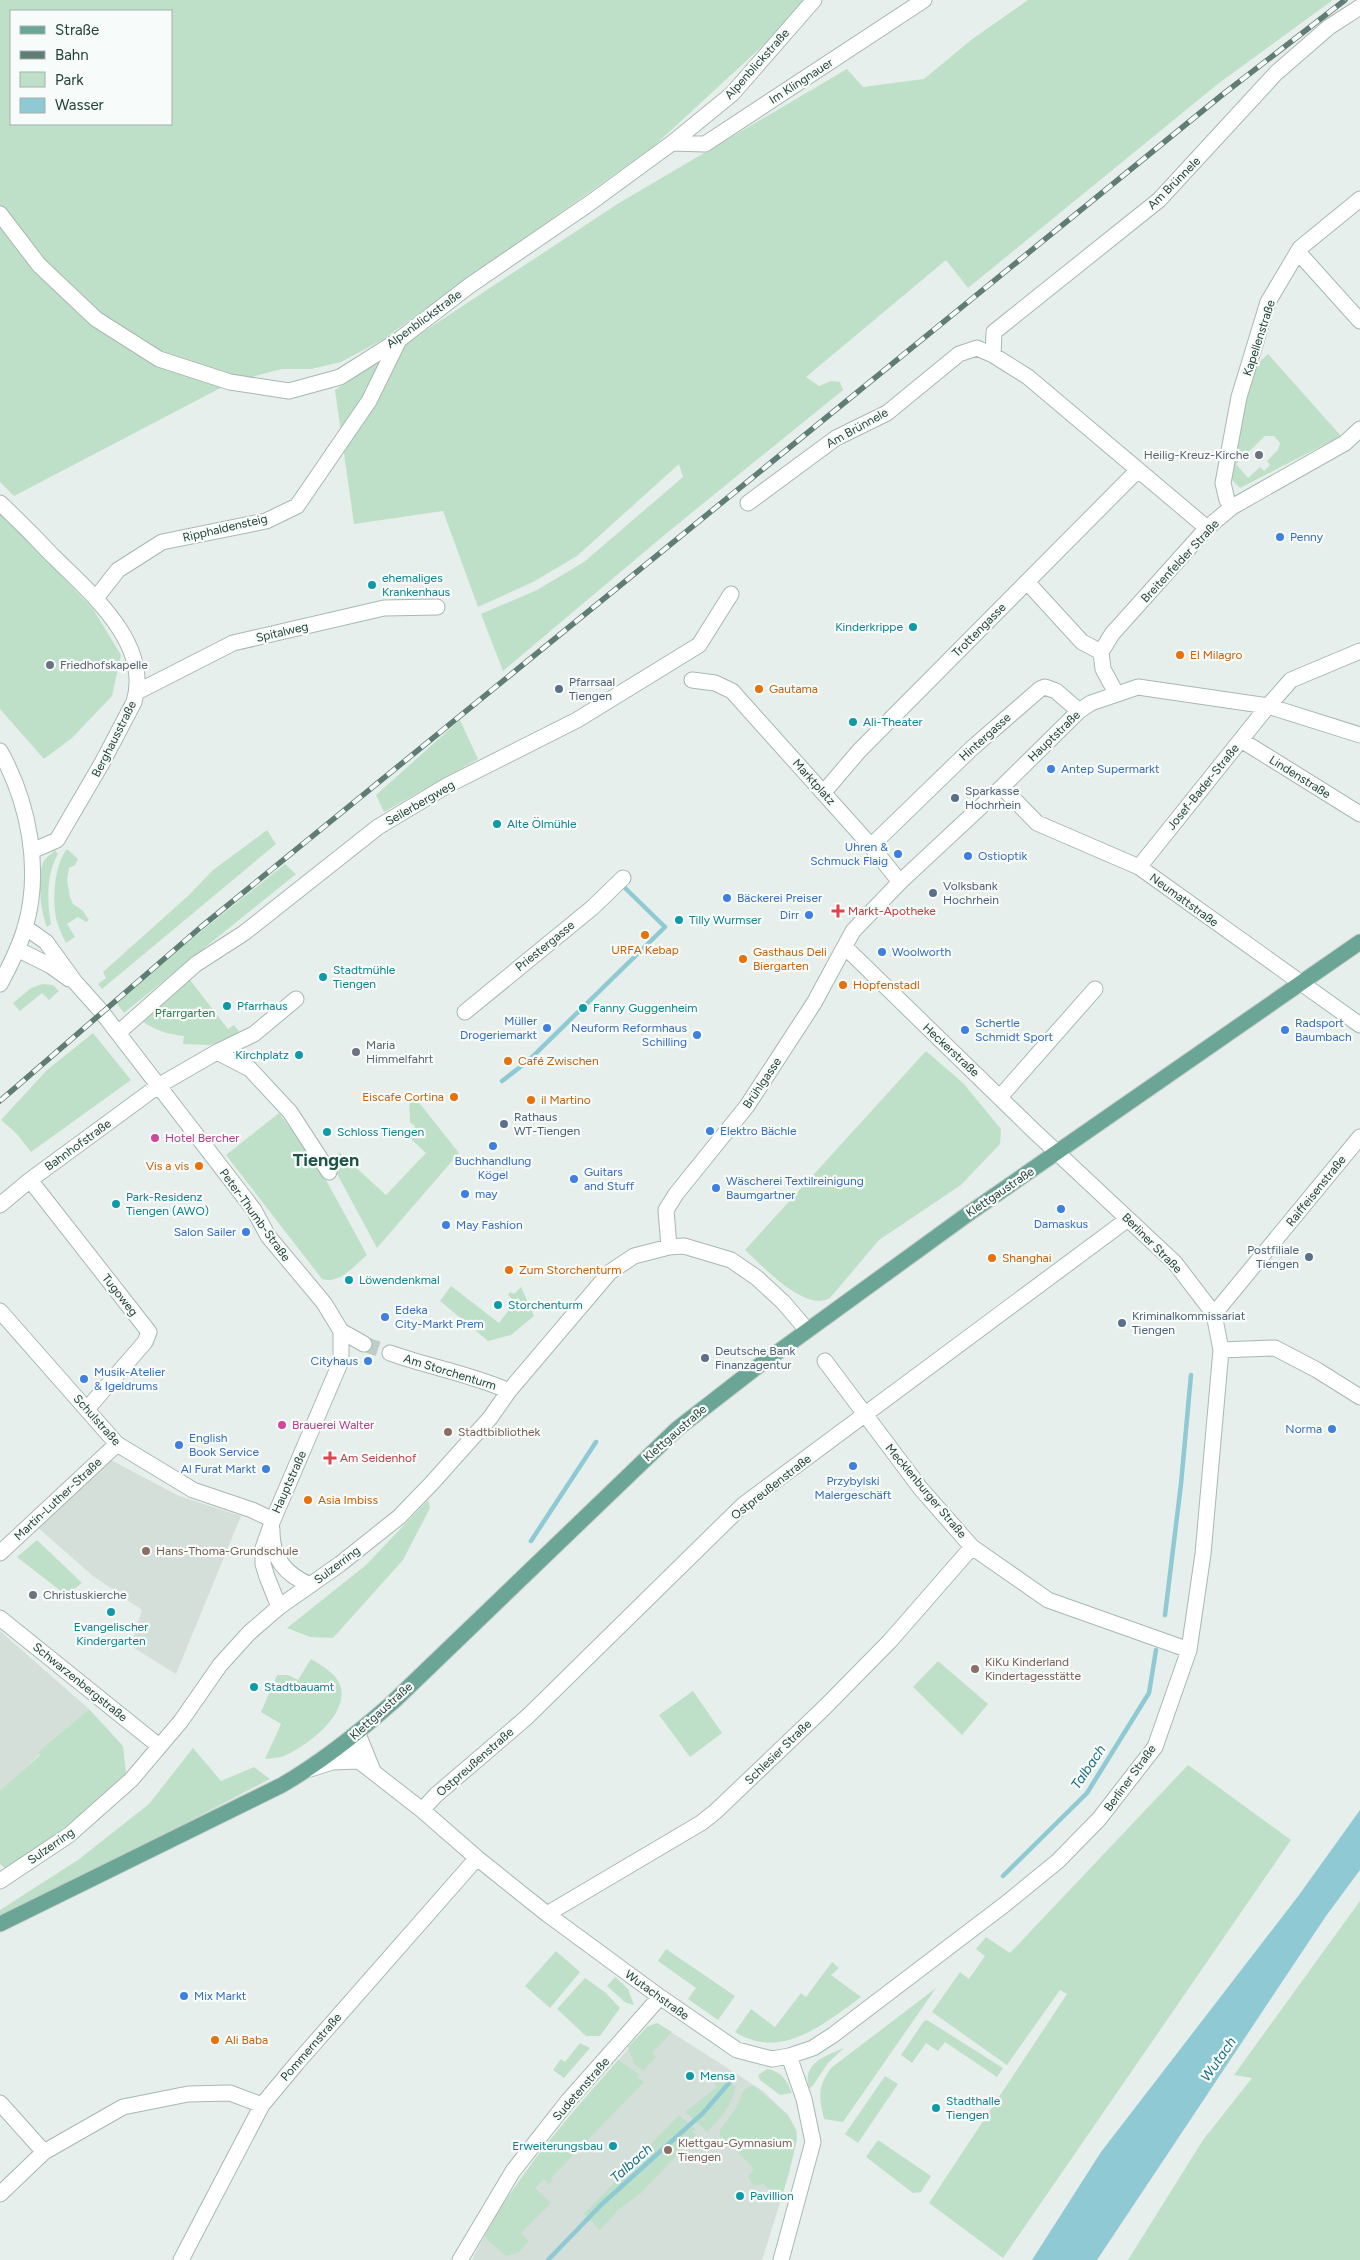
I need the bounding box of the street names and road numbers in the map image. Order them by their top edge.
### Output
street label: Alpenblickstraße [722,26,792,102]
street label: Im Klingnauer [767,55,835,107]
street label: Am Brünnele [1145,154,1203,212]
street label: Alpenblickstraße [384,287,465,351]
street label: Kapellenstraße [1240,298,1278,378]
street label: Am Brünnele [824,405,891,451]
street label: Ripphaldensteig [181,511,269,545]
street label: Breitenfelder Straße [1138,516,1222,605]
street label: Trottengasse [949,600,1009,660]
street label: Spitalweg [254,619,310,645]
street label: Berghausstraße [89,698,139,779]
street label: Hauptstraße [1025,707,1083,764]
street label: Hintergasse [956,710,1014,764]
street label: Josef-Bader-Straße [1164,741,1242,833]
street label: Lindenstraße [1267,753,1334,802]
street label: Marktplatz [790,756,838,808]
street label: Seilerbergweg [383,778,457,828]
street label: Neumattstraße [1147,870,1221,930]
street label: Priestergasse [513,918,578,974]
street label: Heckerstraße [920,1020,982,1080]
street label: Brühlgasse [740,1055,784,1111]
street label: Bahnhofstraße [42,1116,114,1174]
street label: Raiffeisenstraße [1283,1152,1349,1229]
street label: Klettgaustraße [963,1164,1037,1220]
street label: Peter-Thumb-Straße [217,1166,294,1264]
street label: Berliner Straße [1119,1210,1185,1276]
street label: Tugoweg [99,1271,141,1319]
street label: Am Storchenturm [402,1351,498,1393]
street label: Schulstraße [71,1392,124,1449]
street label: Klettgaustraße [641,1401,710,1464]
street label: Mecklenburger Straße [882,1441,970,1541]
street label: Hauptstraße [269,1448,309,1515]
street label: Ostpreußenstraße [728,1451,814,1523]
street label: Martin-Luther-Straße [11,1455,105,1543]
street label: Sulzerring [311,1543,363,1587]
street label: Schwarzenbergstraße [30,1640,130,1725]
street label: Klettgaustraße [347,1679,415,1743]
street label: Schlesier Straße [742,1716,815,1787]
street label: Ostpreußenstraße [434,1724,517,1799]
street label: Berliner Straße [1101,1742,1159,1814]
street label: Sulzerring [25,1825,77,1867]
street label: Wutachstraße [622,1967,692,2023]
street label: Pommernstraße [278,2010,345,2084]
street label: Sudetenstraße [550,2054,612,2123]

